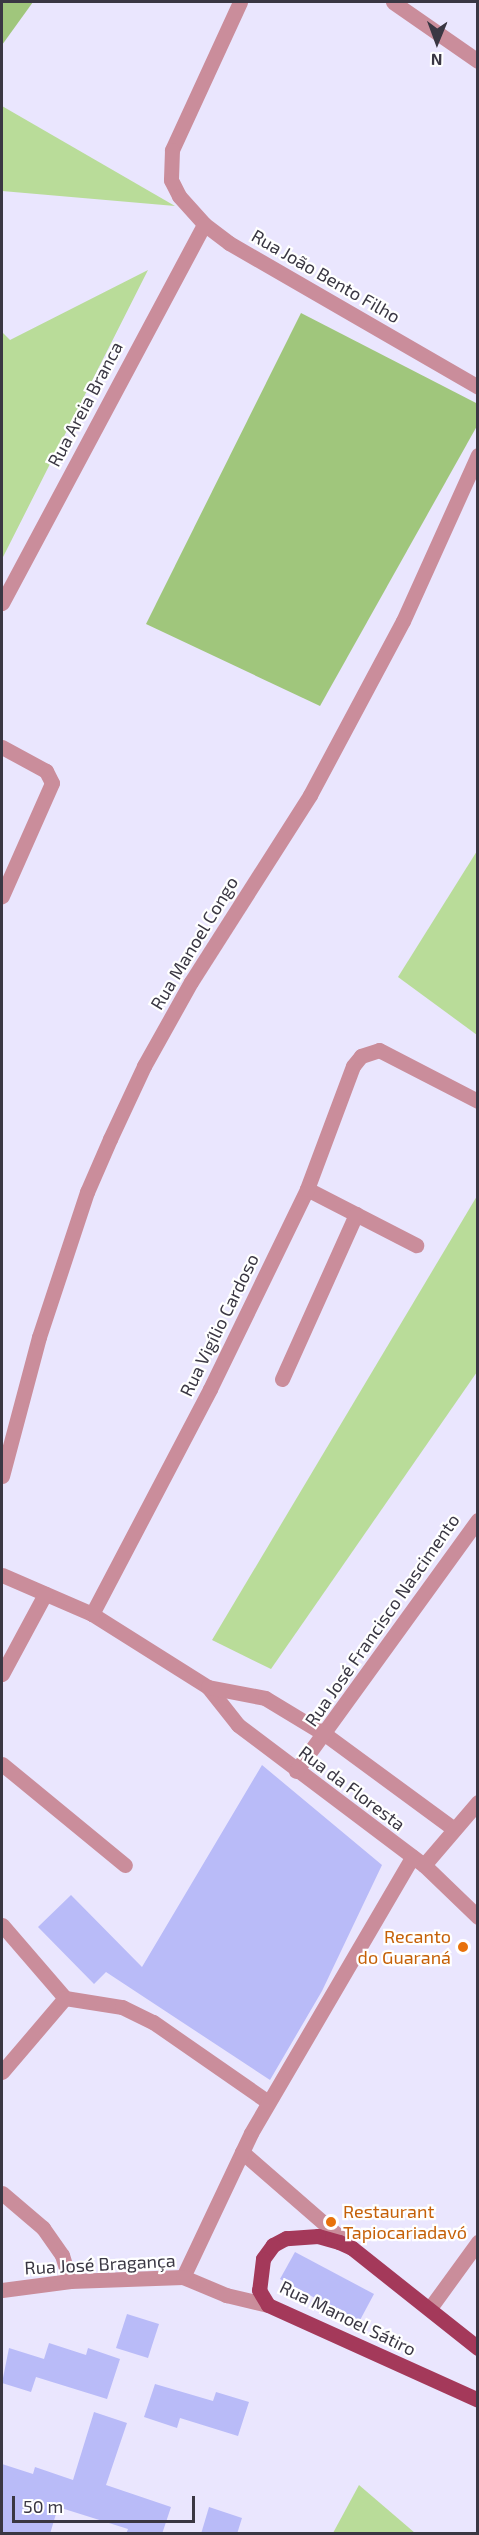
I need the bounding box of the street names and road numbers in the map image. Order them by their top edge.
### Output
street label: Rua João Bento Filho [248,225,404,327]
street label: Rua Areia Branca [43,338,127,470]
street label: Rua Manoel Congo [146,872,242,1014]
street label: Rua Vigílio Cardoso [175,1250,263,1400]
street label: Rua José Francisco Nascimento [300,1510,464,1730]
street label: Rua da Floresta [295,1741,409,1835]
street label: Rua José Bragança [24,2249,176,2279]
street label: Rua Manoel Sátiro [276,2276,420,2360]

